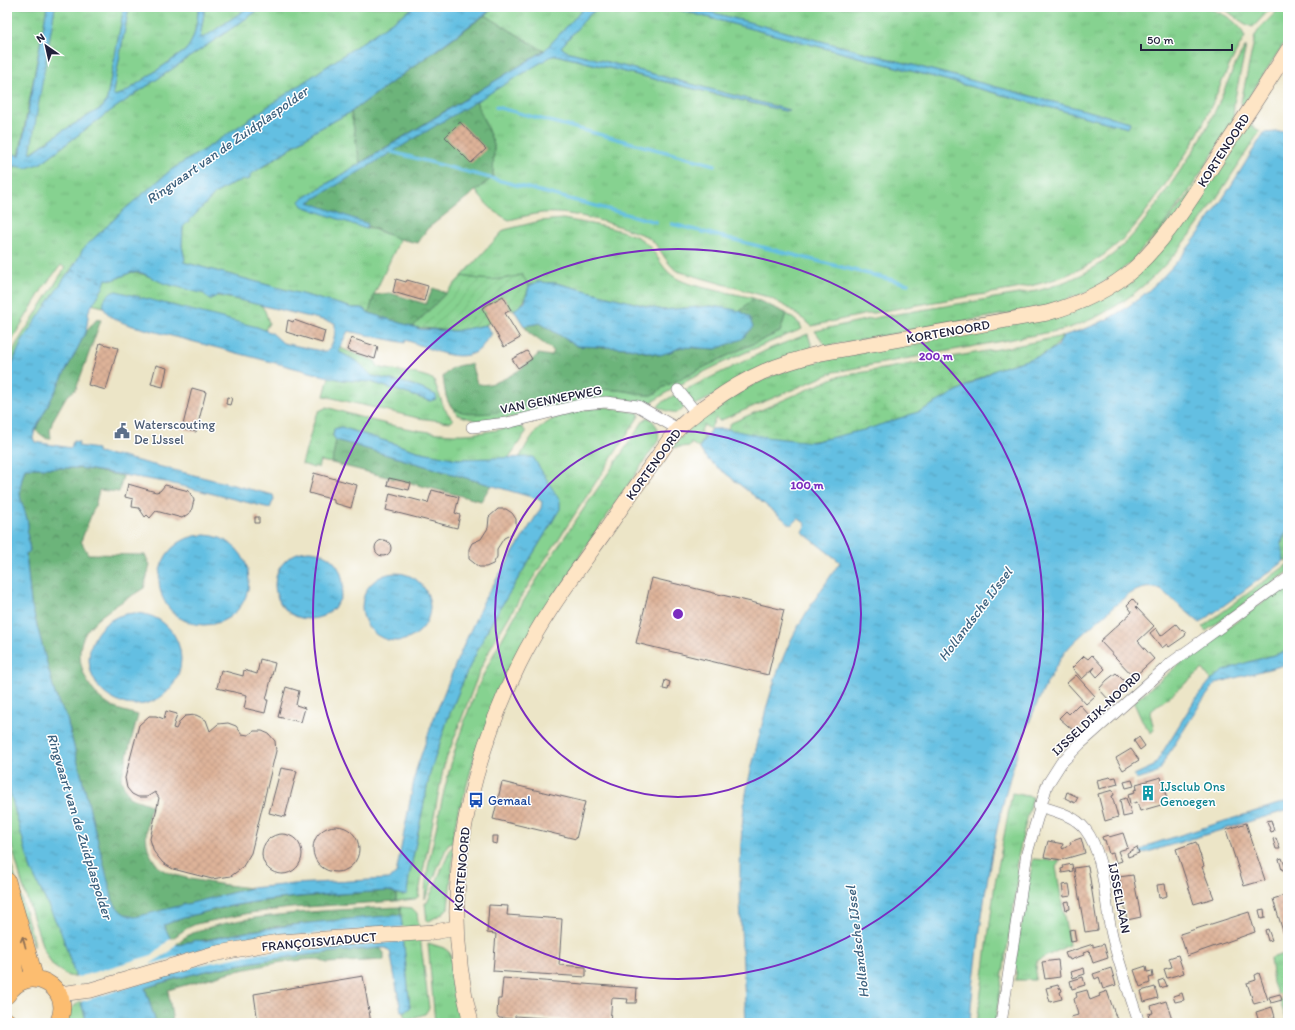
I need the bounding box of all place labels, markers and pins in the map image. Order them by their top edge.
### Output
place label: Waterscouting De IJssel [134,417,216,447]
public building icon: Waterscouting De IJssel [113,422,131,440]
centre of rings [671,607,685,621]
place label: IJsclub Ons Genoegen [1160,779,1226,809]
building icon: IJsclub Ons Genoegen [1139,784,1157,802]
bus stop icon: Gemaal [467,791,485,809]
place label: Gemaal [488,793,531,808]

